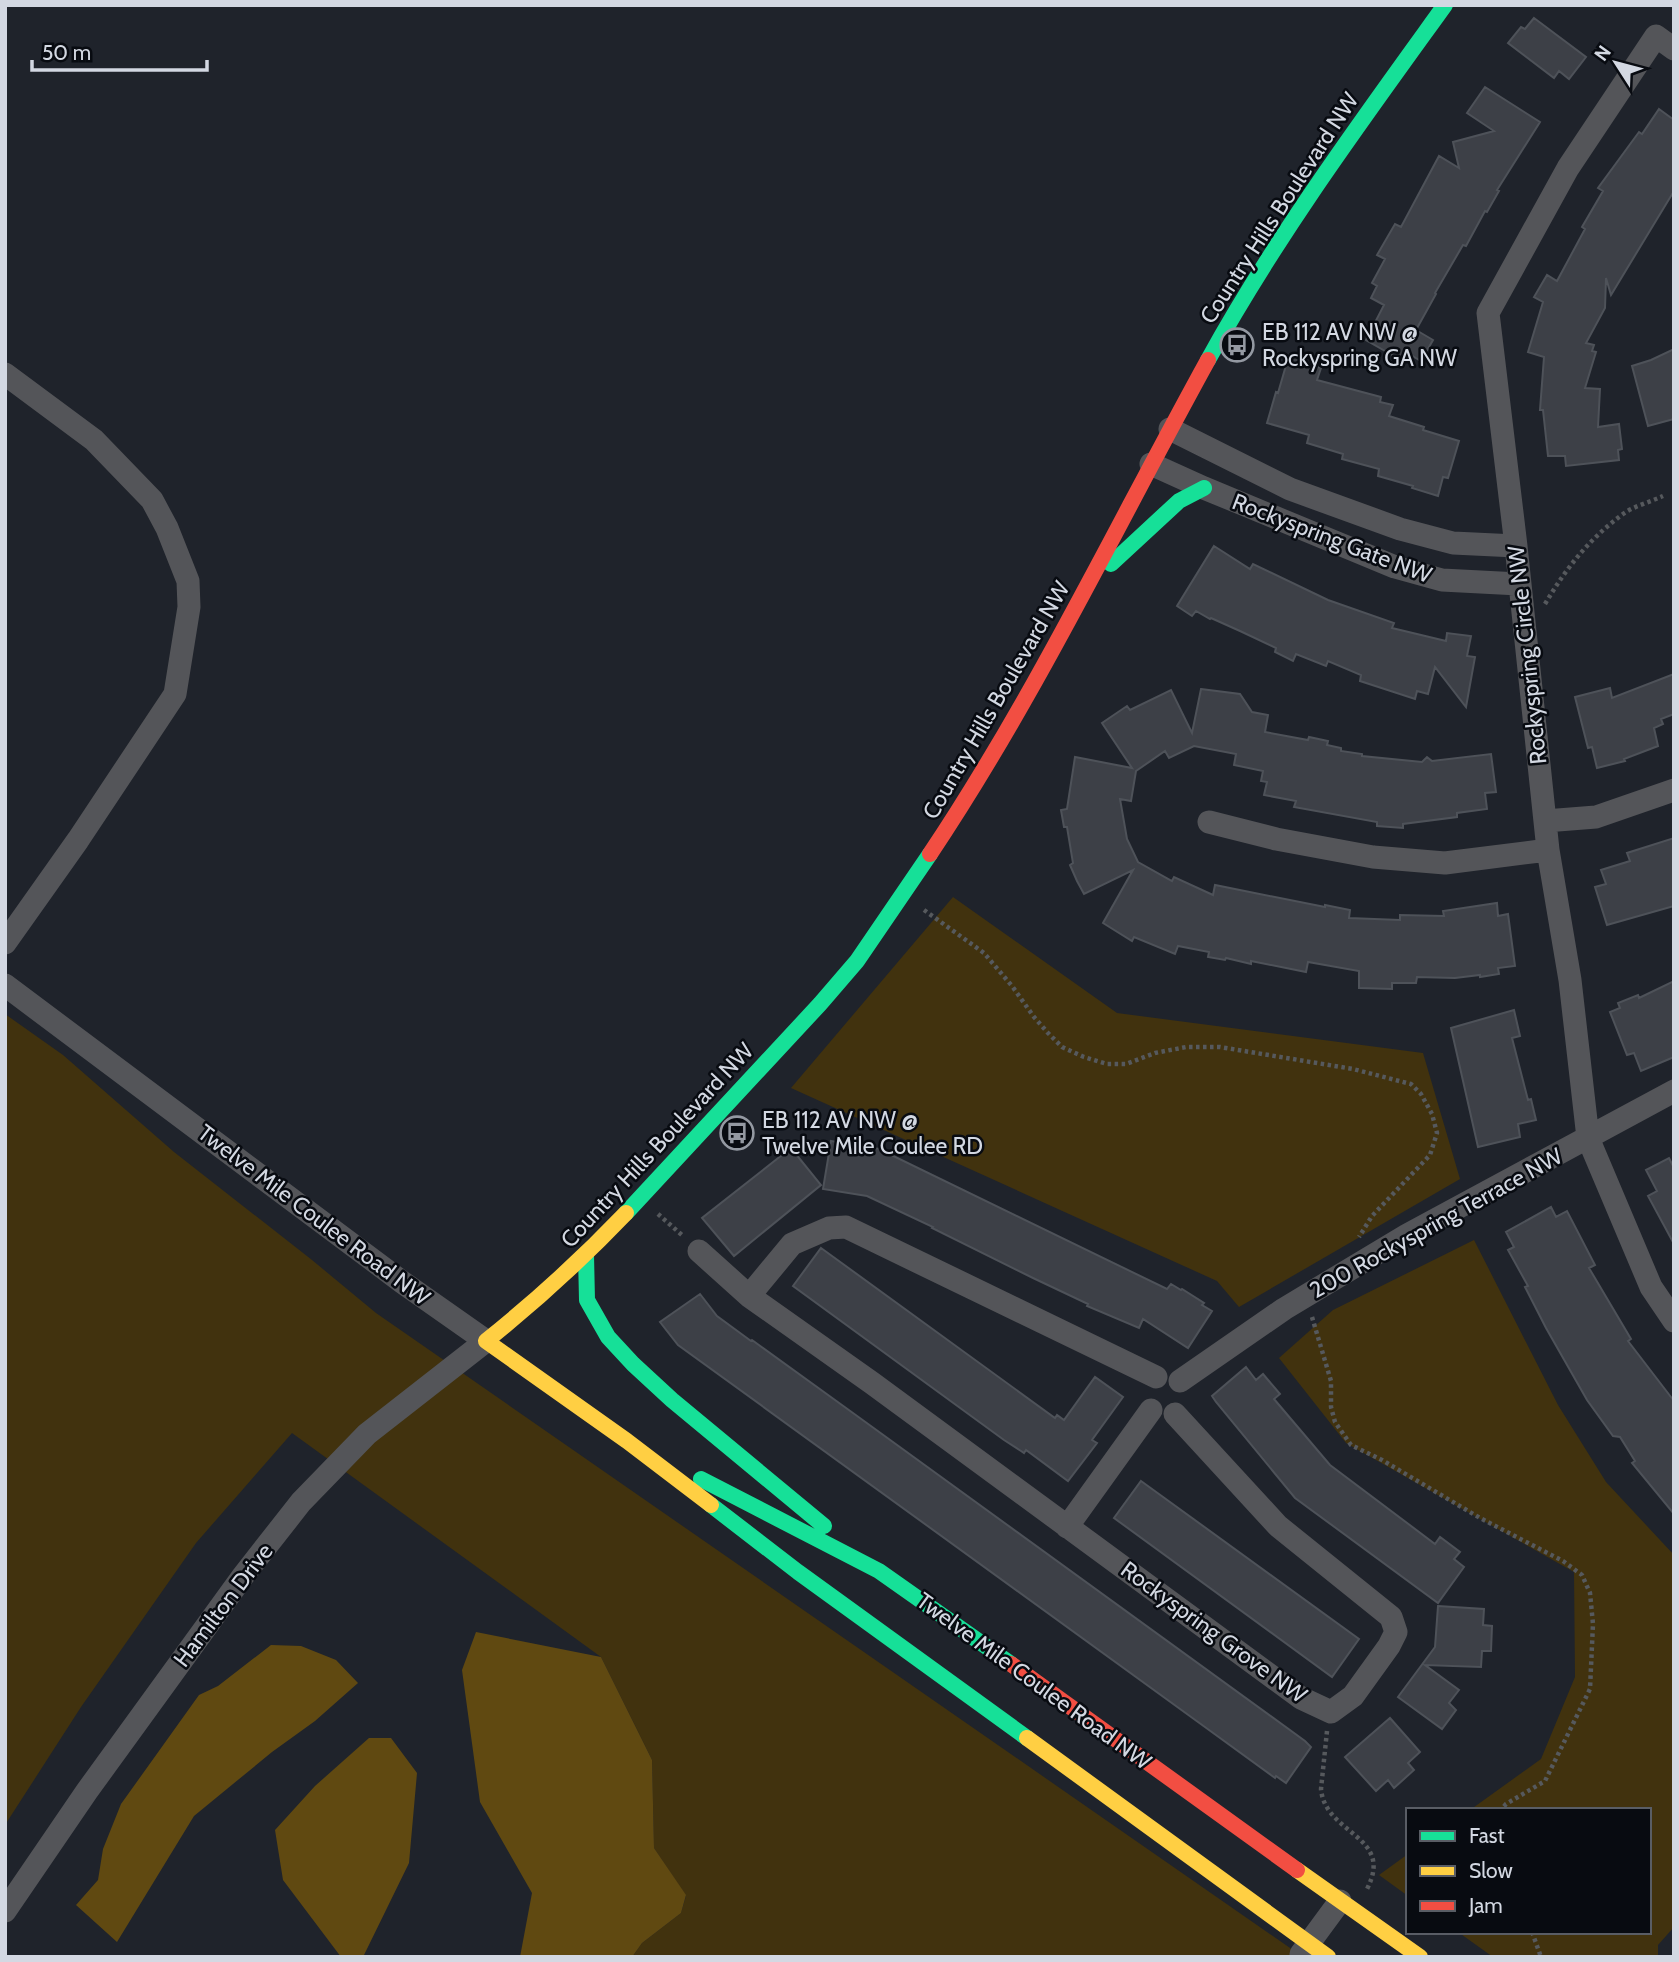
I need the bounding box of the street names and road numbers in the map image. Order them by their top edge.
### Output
street label: Country Hills Boulevard NW [1194,87,1364,329]
street label: Rockyspring Gate NW [1228,487,1436,589]
street label: Rockyspring Circle NW [1502,544,1552,766]
street label: Country Hills Boulevard NW [916,576,1076,824]
street label: Country Hills Boulevard NW [555,1037,759,1253]
street label: Twelve Mile Coulee Road NW [192,1119,436,1312]
street label: 200 Rockyspring Terrace NW [1305,1142,1567,1304]
street label: Hamilton Drive [167,1538,279,1672]
street label: Rockyspring Grove NW [1116,1555,1313,1709]
street label: Twelve Mile Coulee Road NW [911,1586,1157,1776]

